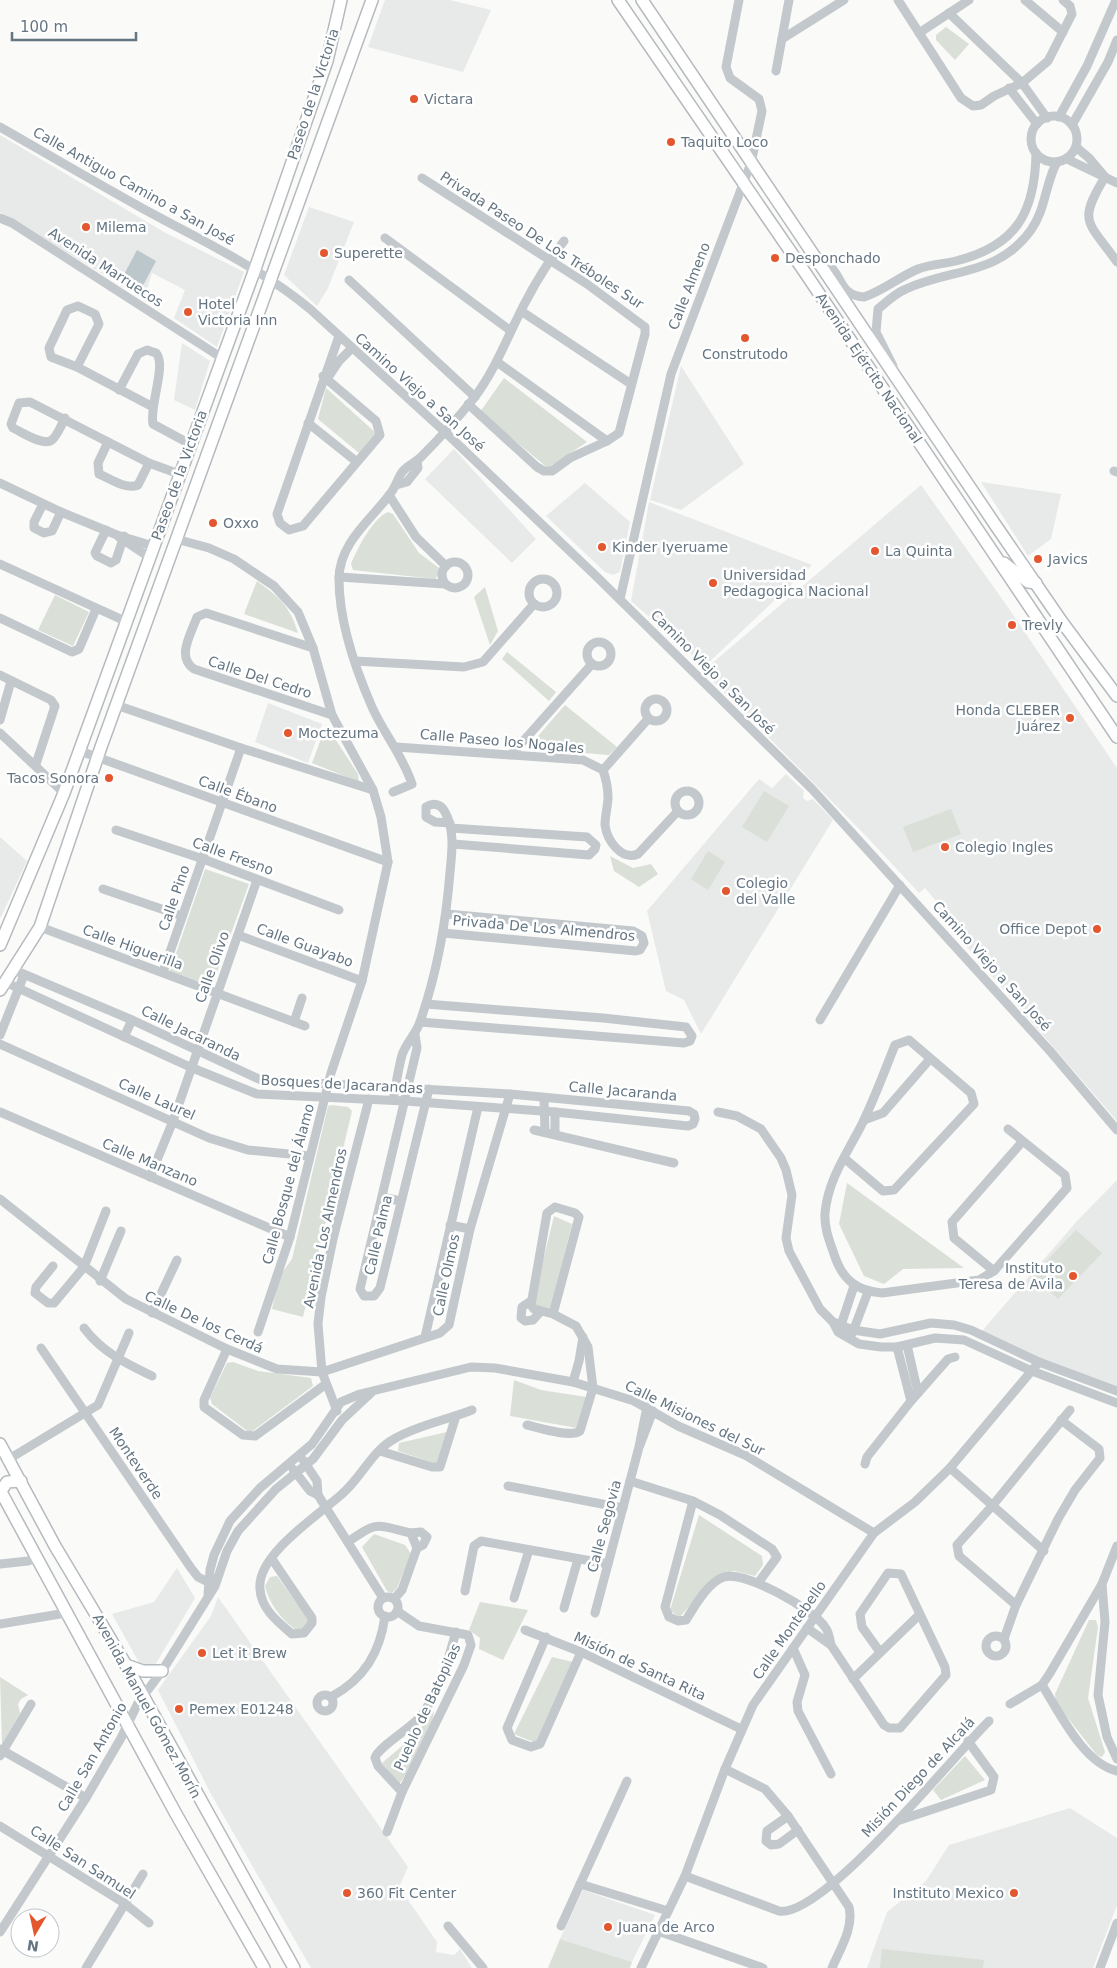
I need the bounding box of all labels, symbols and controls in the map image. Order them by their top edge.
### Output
scale bar [12,10,136,42]
text: 100 m [20,18,68,36]
street label: Paseo de la Victoria [284,26,342,162]
place label: Victara [424,91,473,107]
marker: Victara [408,93,420,105]
street label: Calle Antiguo Camino a San José [30,124,238,248]
place label: Taquito Loco [680,134,768,150]
marker: Taquito Loco [665,136,677,148]
street label: Privada Paseo De Los Tréboles Sur [437,168,647,312]
place label: Milema [96,219,147,235]
marker: Milema [80,221,92,233]
street label: Avenida Marruecos [46,224,166,310]
street label: Calle Almeno [665,240,713,332]
place label: Superette [334,245,403,261]
marker: Superette [318,247,330,259]
place label: Desponchado [785,250,881,266]
marker: Desponchado [769,252,781,264]
street label: Avenida Ejército Nacional [813,290,925,446]
place label: Hotel Victoria Inn [198,296,277,328]
marker: Hotel Victoria Inn [182,306,194,318]
street label: Camino Viejo a San José [352,330,488,454]
marker: Construtodo [739,332,751,344]
place label: Construtodo [702,346,788,362]
street label: Paseo de la Victoria [148,408,210,542]
place label: Oxxo [223,515,259,531]
marker: Oxxo [207,517,219,529]
place label: Kinder Iyeruame [612,539,728,555]
marker: Kinder Iyeruame [596,541,608,553]
place label: La Quinta [885,543,953,559]
marker: La Quinta [869,545,881,557]
place label: Javics [1047,551,1088,567]
marker: Javics [1032,553,1044,565]
place label: Universidad Pedagogica Nacional [723,567,869,599]
marker: Universidad Pedagogica Nacional [707,577,719,589]
street label: Camino Viejo a San José [648,607,778,737]
place label: Trevly [1021,617,1063,633]
marker: Trevly [1006,619,1018,631]
street label: Calle Del Cedro [206,653,314,701]
place label: Honda CLEBER Juárez [956,702,1060,734]
marker: Honda CLEBER Juárez [1064,712,1076,724]
place label: Moctezuma [298,725,379,741]
street label: Calle Paseo los Nogales [419,726,585,756]
marker: Moctezuma [282,727,294,739]
place label: Tacos Sonora [6,770,99,786]
marker: Tacos Sonora [103,772,115,784]
street label: Calle Ébano [196,772,280,816]
street label: Calle Fresno [190,834,276,878]
place label: Colegio Ingles [955,839,1053,855]
marker: Colegio Ingles [939,841,951,853]
street label: Calle Pino [155,863,193,933]
place label: Colegio del Valle [736,875,795,907]
marker: Colegio del Valle [720,885,732,897]
street label: Camino Viejo a San José [930,898,1054,1034]
street label: Privada De Los Almendros [452,912,636,944]
street label: Calle Guayabo [254,920,356,970]
street label: Calle Higuerilla [80,921,186,973]
place label: Office Depot [999,921,1088,937]
marker: Office Depot [1091,923,1103,935]
street label: Calle Olivo [192,929,232,1005]
street label: Calle Jacaranda [139,1002,243,1064]
street label: Bosques de Jacarandas [260,1072,424,1096]
street label: Calle Laurel [116,1075,198,1123]
street label: Calle Jacaranda [568,1078,678,1104]
street label: Calle Bosque del Álamo [259,1102,317,1266]
street label: Calle Manzano [100,1135,200,1189]
street label: Avenida Los Almendros [300,1147,350,1309]
street label: Calle Palma [361,1193,395,1277]
street label: Calle Olmos [429,1232,463,1318]
place label: Instituto Teresa de Avila [957,1260,1063,1292]
marker: Instituto Teresa de Avila [1067,1270,1079,1282]
street label: Calle De los Cerdá [142,1288,266,1356]
street label: Calle Misiones del Sur [623,1377,768,1459]
street label: Monteverde [106,1424,166,1502]
street label: Calle Segovia [584,1478,624,1574]
street label: Calle Montebello [749,1578,829,1682]
street label: Avenida Manuel Gómez Morín [90,1611,204,1801]
street label: Misión de Santa Rita [572,1628,708,1704]
street label: Pueblo de Batopilas [391,1641,463,1773]
place label: Let it Brew [212,1645,287,1661]
marker: Let it Brew [196,1647,208,1659]
street label: Calle San Antonio [54,1699,130,1815]
place label: Pemex E01248 [189,1701,294,1717]
marker: Pemex E01248 [173,1703,185,1715]
street label: Misión Diego de Alcalá [858,1714,978,1840]
street label: Calle San Samuel [27,1822,139,1902]
place label: 360 Fit Center [357,1885,456,1901]
place label: Instituto Mexico [893,1885,1004,1901]
marker: 360 Fit Center [341,1887,353,1899]
marker: Instituto Mexico [1008,1887,1020,1899]
north arrow [10,1908,60,1958]
place label: Juana de Arco [617,1919,715,1935]
marker: Juana de Arco [602,1921,614,1933]
text: N [26,1937,40,1955]

